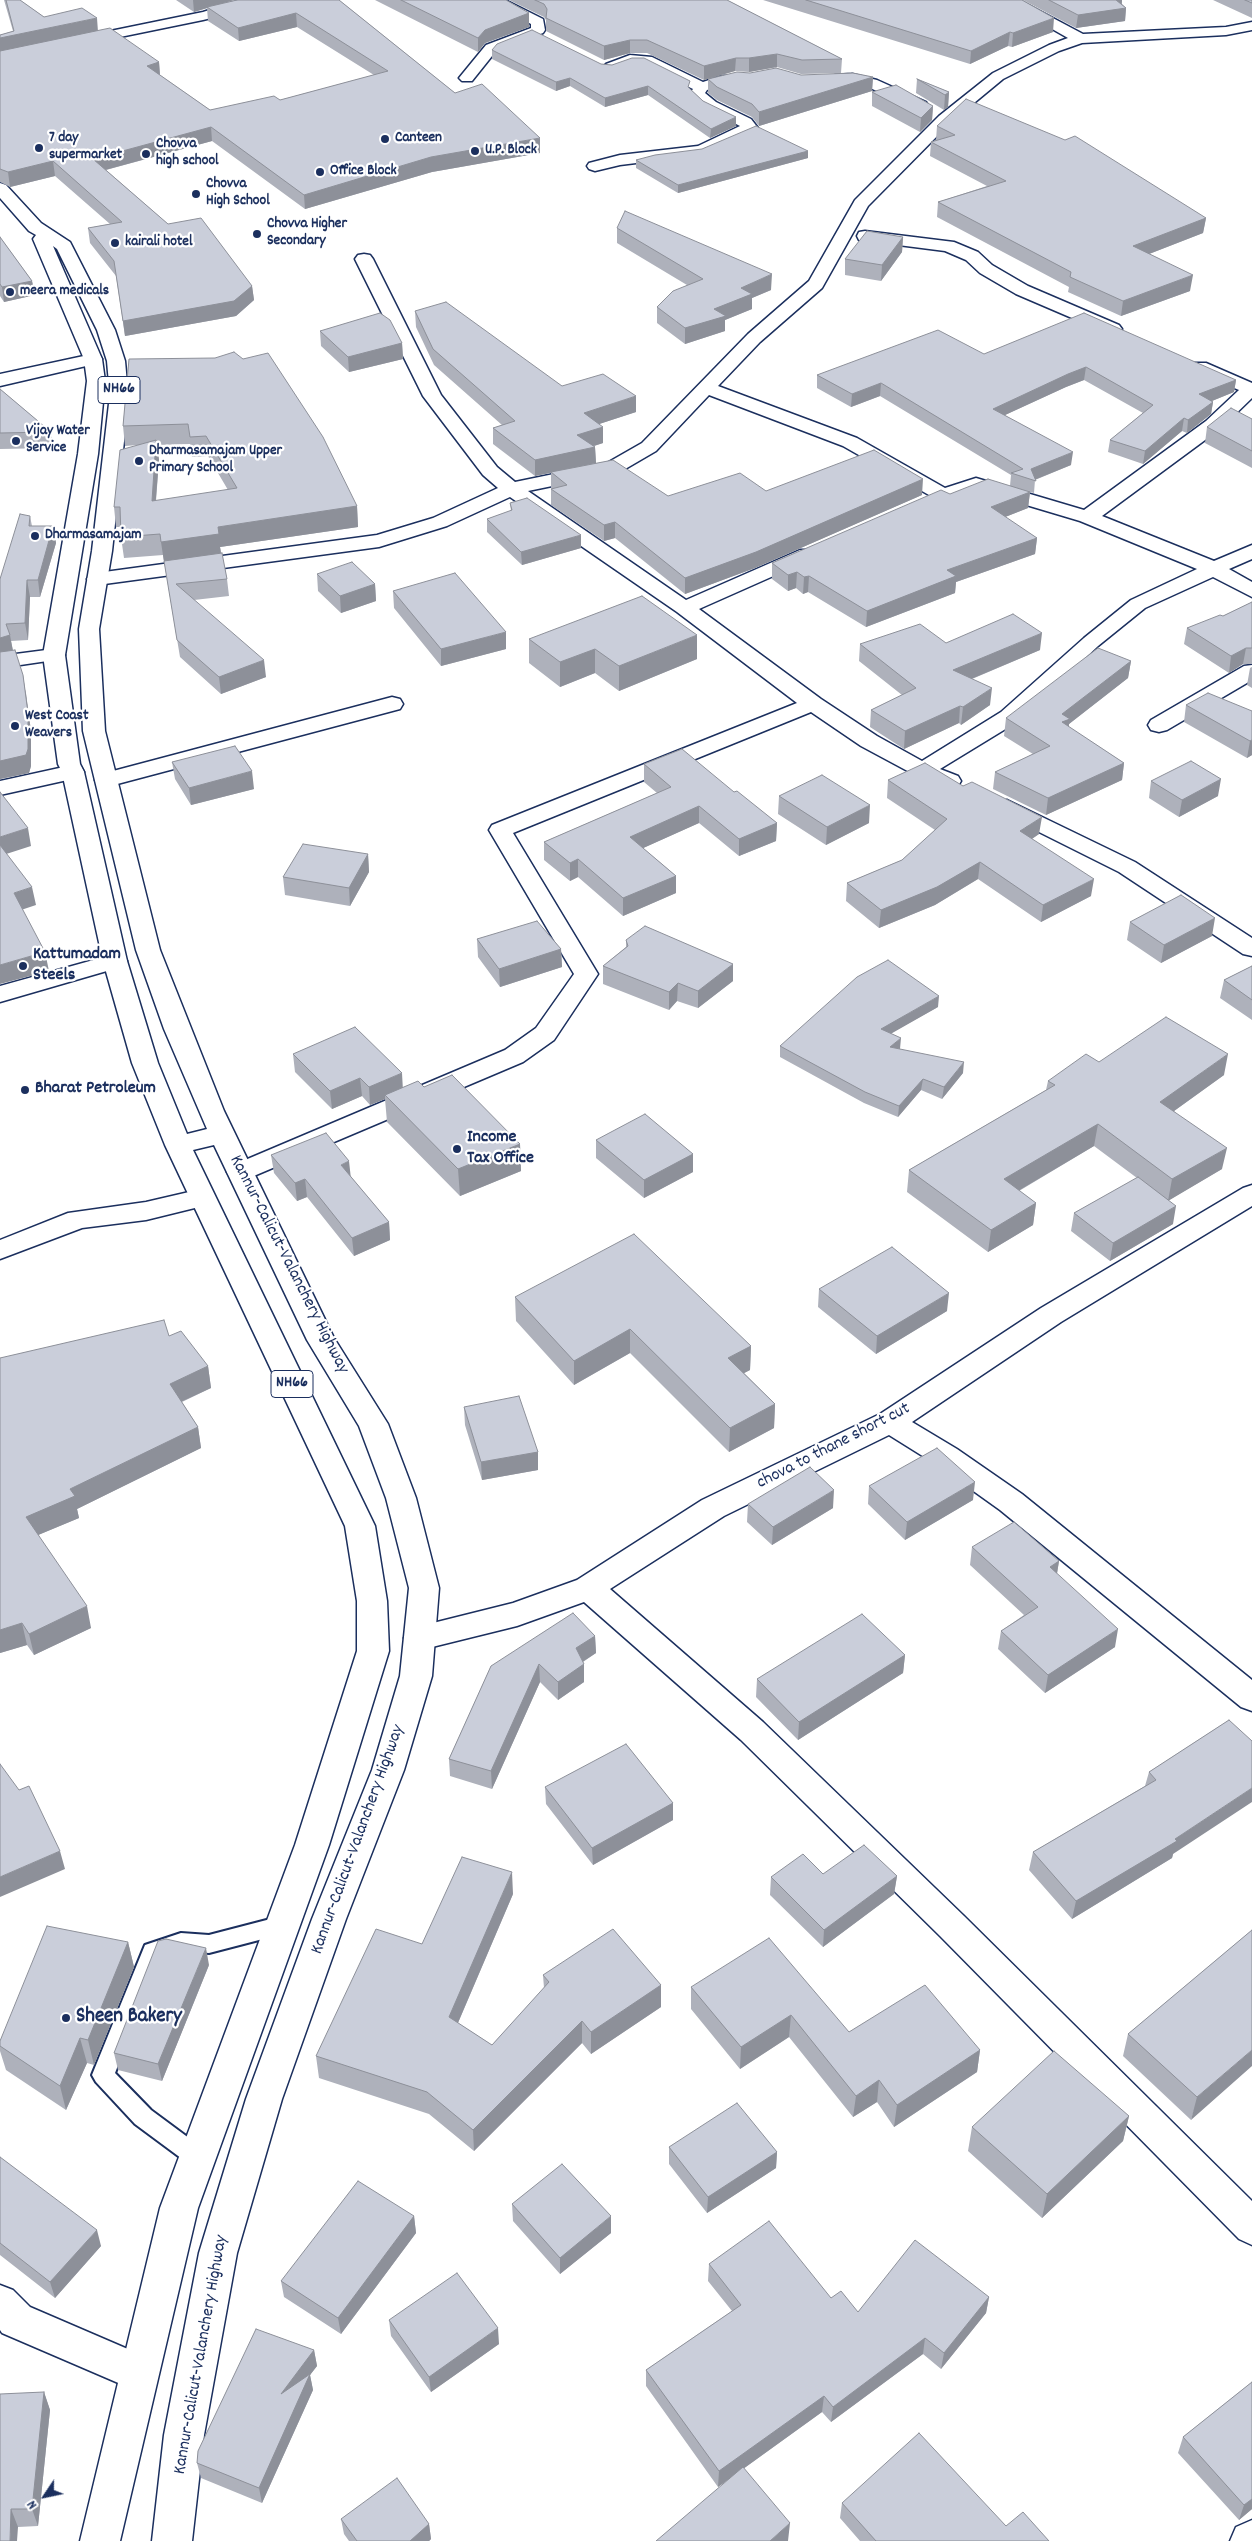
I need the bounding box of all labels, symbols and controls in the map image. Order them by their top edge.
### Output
place label: 7 day supermarket [49,130,122,165]
place label: Canteen [395,130,442,148]
marker: Canteen [379,133,391,145]
place label: Chovva high school [156,136,219,171]
marker: 7 day supermarket [33,142,45,154]
place label: U.P. Block [485,142,537,160]
marker: U.P. Block [469,145,481,157]
marker: Chovva high school [140,148,152,160]
place label: Office Block [330,163,397,181]
marker: Office Block [314,166,326,178]
place label: Chovva High School [206,176,270,211]
marker: Chovva High School [190,188,202,200]
place label: Chovva Higher Secondary [267,216,347,251]
marker: Chovva Higher Secondary [251,228,263,240]
place label: kairali hotel [125,234,193,252]
marker: kairali hotel [109,237,121,249]
place label: meera medicals [20,283,109,301]
marker: meera medicals [4,286,16,298]
road number: NH66 [98,376,140,404]
place label: Vijay Water Service [26,423,90,458]
marker: Vijay Water Service [10,435,22,447]
place label: Dharmasamajam Upper Primary School [149,443,282,478]
marker: Dharmasamajam Upper Primary School [133,455,145,467]
place label: Dharmasamajam [45,527,142,545]
marker: Dharmasamajam [29,530,41,542]
place label: West Coast Weavers [25,708,88,743]
marker: West Coast Weavers [9,720,21,732]
place label: Kattumadam Steels [33,945,121,988]
marker: Kattumadam Steels [17,960,29,972]
place label: Bharat Petroleum [35,1079,156,1101]
marker: Bharat Petroleum [19,1084,31,1096]
place label: Income Tax Office [467,1128,534,1170]
marker: Income Tax Office [451,1143,463,1155]
street label: Kannur-Calicut-Valanchery Highway [223,1152,353,1378]
road number: NH66 [271,1370,313,1398]
street label: chova to thane short cut [754,1399,914,1495]
street label: Kannur-Calicut-Valanchery Highway [307,1722,411,1958]
place label: Sheen Bakery [76,2005,182,2031]
marker: Sheen Bakery [60,2012,72,2024]
street label: Kannur-Calicut-Valanchery Highway [170,2234,234,2476]
north arrow [20,2471,70,2521]
text: N [22,2496,43,2513]

